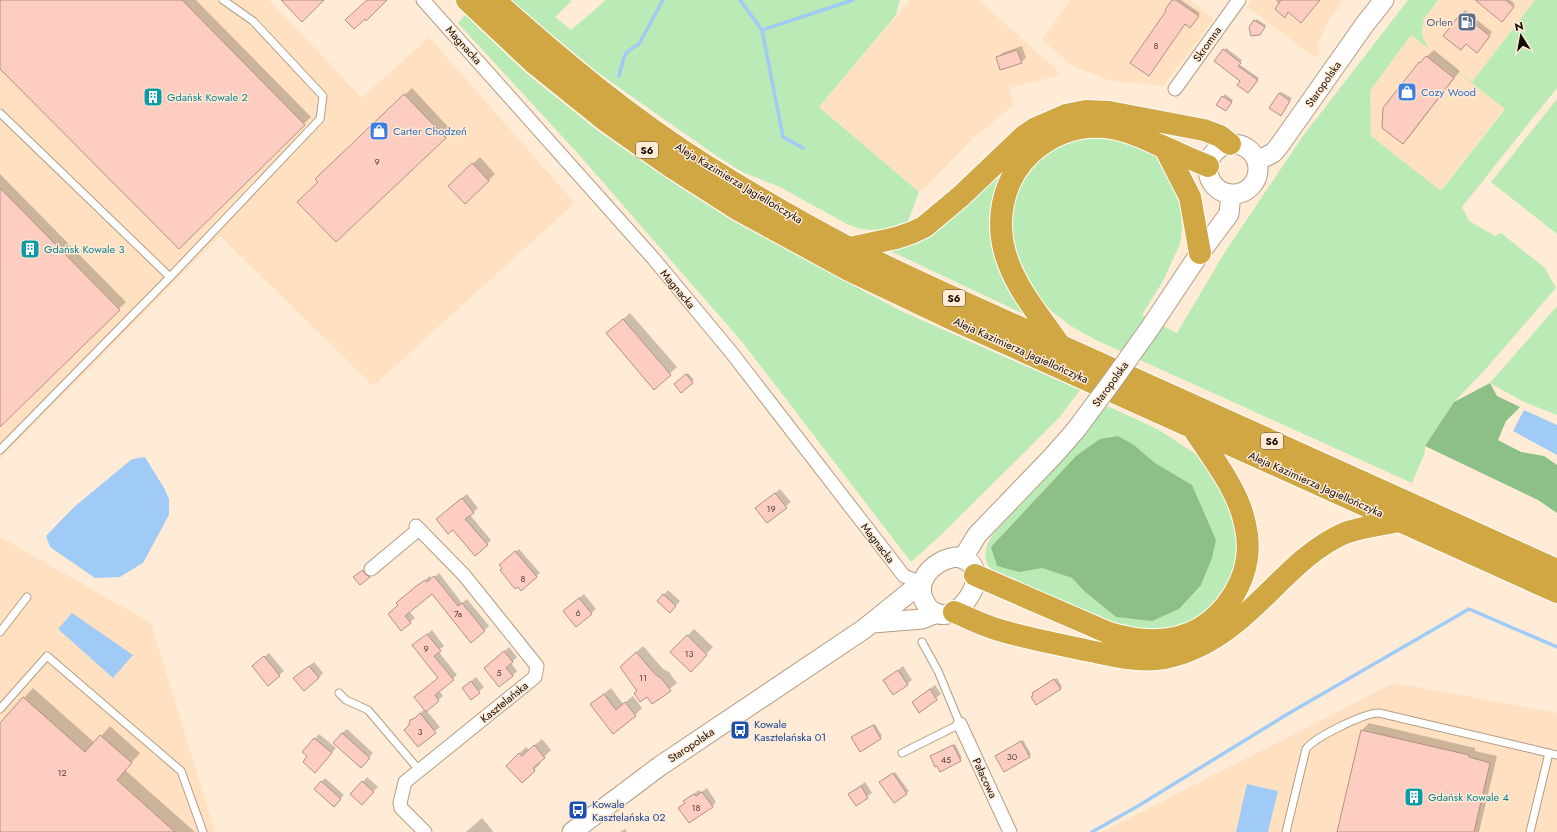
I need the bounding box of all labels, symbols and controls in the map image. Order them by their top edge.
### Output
fuel station icon: Orlen [1456,11,1478,33]
place label: Orlen [1427,14,1453,30]
north arrow [1501,16,1541,56]
text: N [1513,17,1525,35]
street label: Magnacka [442,22,486,68]
street label: Skromna [1189,23,1225,65]
house number: 8 [1154,39,1159,52]
street label: Staropolska [1301,58,1345,110]
shop icon: Cozy Wood [1396,81,1418,103]
place label: Cozy Wood [1421,84,1476,100]
building icon: Gdańsk Kowale 2 [142,86,164,108]
place label: Gdańsk Kowale 2 [167,89,248,105]
shop icon: Carter Chodzeń [368,120,390,142]
place label: Carter Chodzeń [393,123,467,139]
street label: Aleja Kazimierza Jagiellończyka [672,139,806,227]
road number: S6 [636,142,658,158]
house number: 9 [374,155,380,168]
building icon: Gdańsk Kowale 3 [19,238,41,260]
place label: Gdańsk Kowale 3 [44,241,124,257]
street label: Magnacka [657,266,699,312]
road number: S6 [943,290,965,306]
street label: Aleja Kazimierza Jagiellończyka [951,313,1091,387]
street label: Staropolska [1088,358,1132,410]
road number: S6 [1261,433,1283,449]
street label: Aleja Kazimierza Jagiellończyka [1246,447,1386,521]
house number: 19 [766,502,776,515]
street label: Magnacka [857,520,899,566]
house number: 8 [521,572,526,585]
house number: 6 [575,606,581,619]
house number: 7a [454,607,462,620]
house number: 9 [423,642,429,655]
house number: 13 [685,647,694,660]
house number: 5 [496,666,502,679]
house number: 11 [639,671,647,684]
street label: Kasztelańska [477,678,531,726]
place label: Kowale Kasztelańska 01 [754,716,826,745]
bus stop icon: Kowale Kasztelańska 01 [729,719,751,741]
street label: Staropolska [665,724,717,766]
house number: 3 [418,725,423,738]
house number: 30 [1007,750,1018,763]
house number: 45 [941,753,951,766]
street label: Pałacowa [969,755,1001,801]
house number: 12 [57,766,67,779]
building icon: Gdańsk Kowale 4 [1403,786,1425,808]
place label: Gdańsk Kowale 4 [1428,789,1509,805]
place label: Kowale Kasztelańska 02 [592,796,666,825]
bus stop icon: Kowale Kasztelańska 02 [567,799,589,821]
house number: 18 [692,801,701,814]

